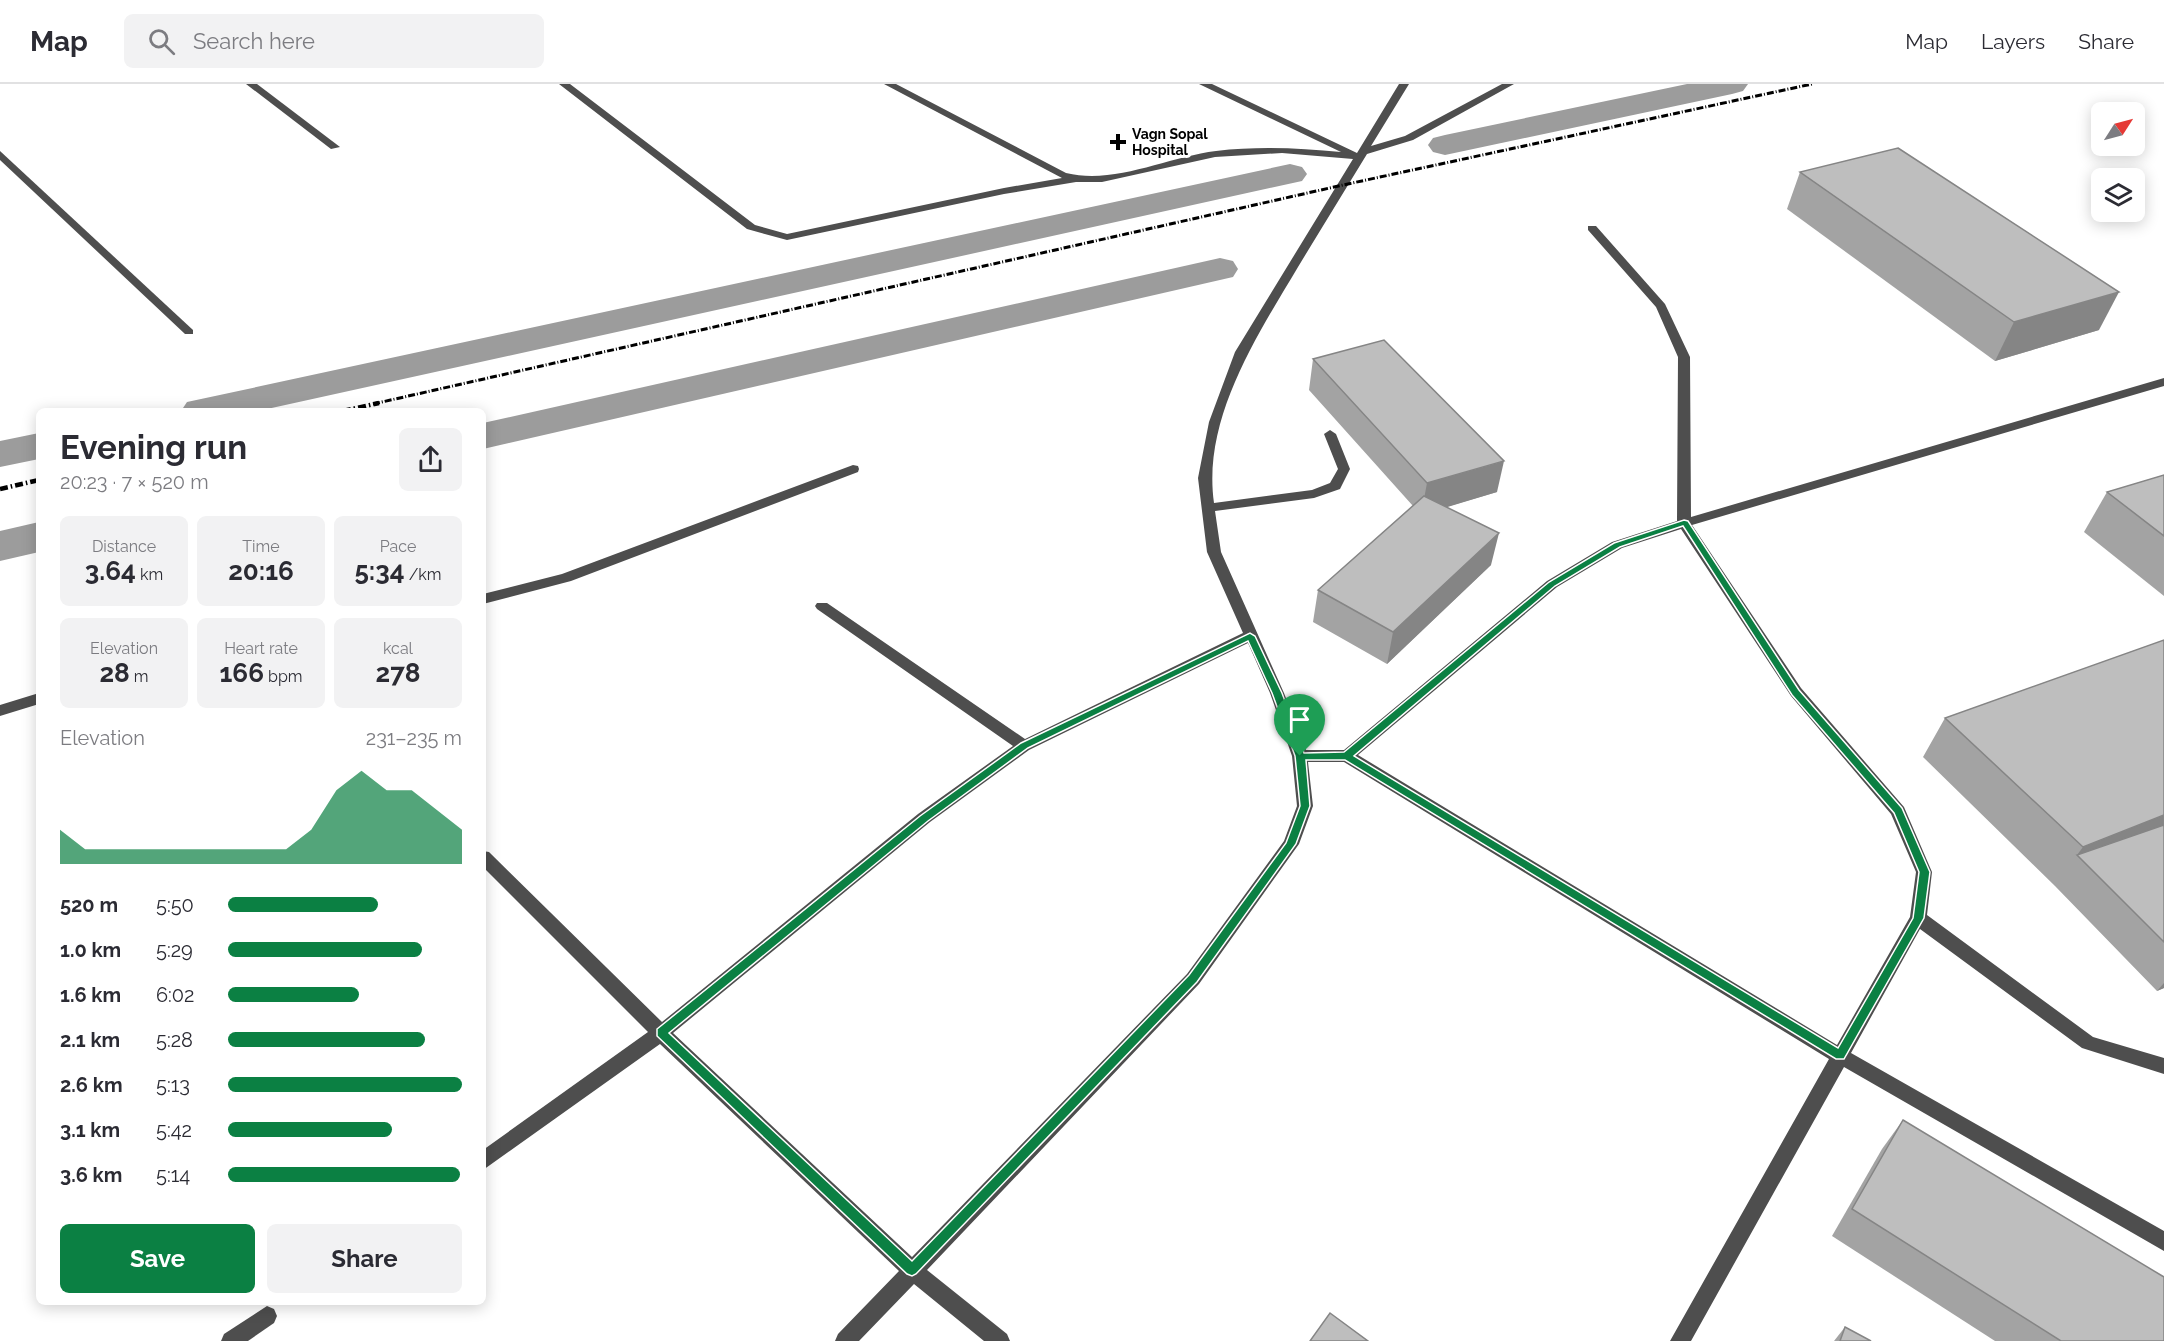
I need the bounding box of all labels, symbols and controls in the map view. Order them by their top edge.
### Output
search box [124,14,544,68]
text: Map [30,25,88,58]
icon: search [145,25,178,58]
text: Search here [193,28,315,54]
text: Map [1905,29,1948,54]
text: Layers [1981,29,2045,54]
text: Share [2078,29,2134,54]
north arrow [2091,102,2145,156]
map controls [2091,102,2145,222]
place label: Vagn Sopal Hospital [1132,126,1208,158]
marker: Vagn Sopal Hospital [1109,133,1127,151]
button: layers [2091,168,2145,222]
text: Evening run [60,428,247,467]
button: share [399,428,462,491]
text: 20:23 · 7 × 520 m [60,470,209,494]
text: Distance [92,537,156,556]
text: Time [242,537,280,556]
text: Pace [380,537,416,556]
text: 3.64 [85,556,136,586]
text: 20:16 [228,556,294,586]
text: 5:34 [354,556,405,586]
text: km [136,565,163,584]
text: /km [405,565,442,584]
text: Elevation [90,639,158,658]
text: Heart rate [224,639,298,658]
text: kcal [383,639,413,658]
text: 28 [99,658,130,688]
text: 166 [220,658,264,688]
text: 278 [376,658,420,688]
text: m [130,667,149,686]
text: bpm [264,667,302,686]
pin [1274,694,1325,756]
icon: arrive [1283,703,1316,736]
text: Elevation [60,726,145,750]
text: 231–235 m [366,726,462,750]
text: 520 m [60,893,118,917]
text: 5:50 [156,893,194,917]
text: 1.0 km [60,938,121,962]
text: 5:29 [156,938,193,962]
text: 1.6 km [60,983,121,1007]
text: 6:02 [156,983,194,1007]
text: 2.1 km [60,1028,120,1052]
text: 5:28 [156,1028,193,1052]
text: 2.6 km [60,1073,123,1097]
text: 5:13 [156,1073,190,1097]
text: 3.1 km [60,1118,120,1142]
text: 5:42 [156,1118,192,1142]
text: 3.6 km [60,1163,122,1187]
text: 5:14 [156,1163,190,1187]
button: Save [60,1224,255,1293]
button: Share [267,1224,462,1293]

